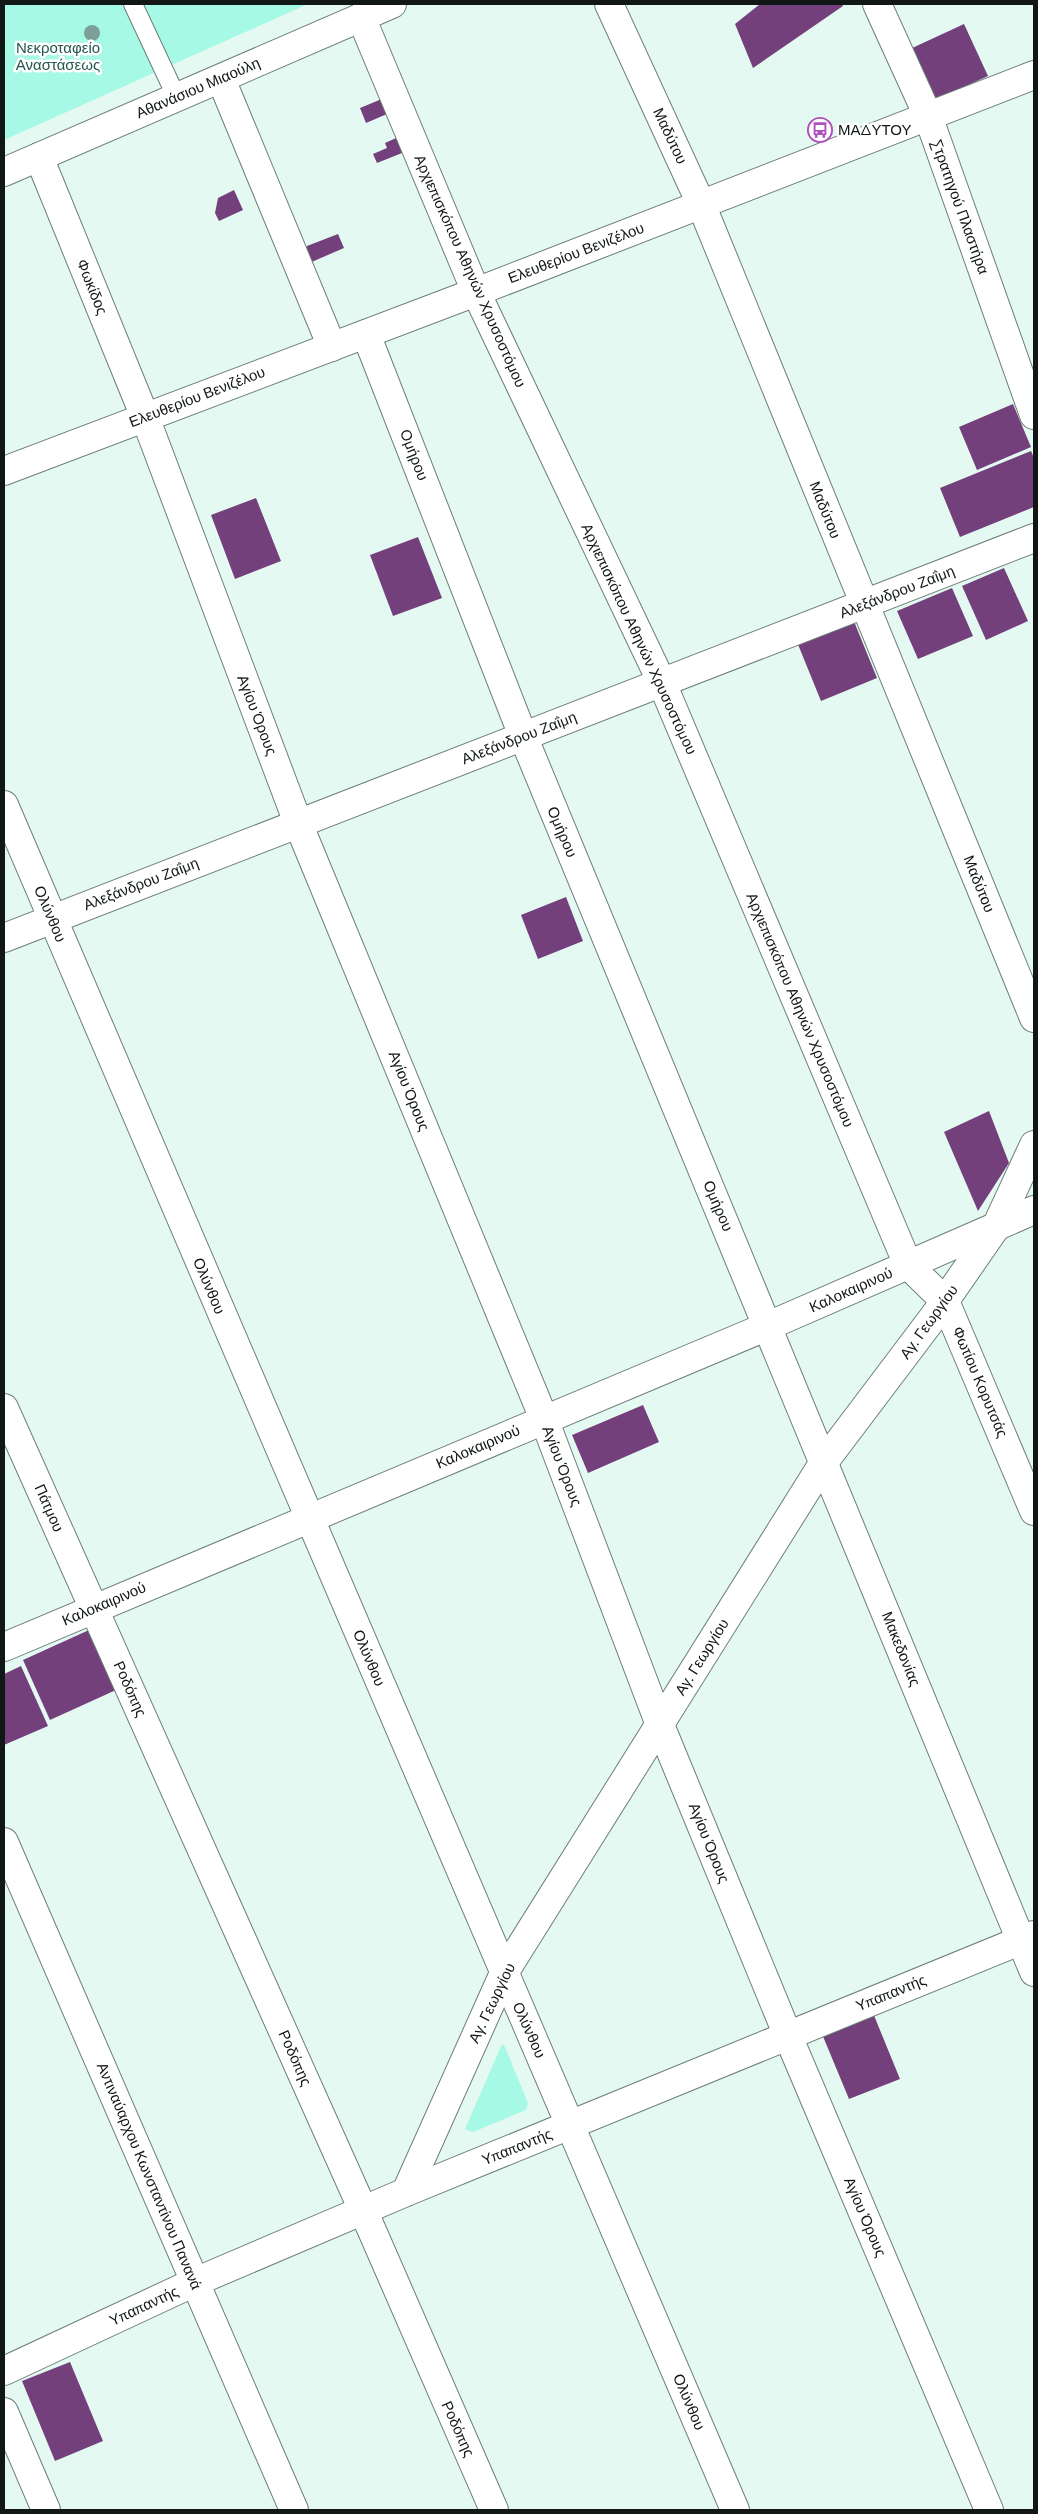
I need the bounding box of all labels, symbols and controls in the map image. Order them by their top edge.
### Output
park label: Νεκροταφείο Αναστάσεως [16,38,100,75]
street label: Αθανάσιου Μιαούλη [133,53,263,123]
street label: Μαδύτου [648,105,692,167]
bus stop icon: ΜΑΔΥΤΟΥ [807,117,833,143]
place label: ΜΑΔΥΤΟΥ [838,120,912,140]
street label: Στρατηγού Πλαστήρα [926,137,994,277]
street label: Αρχιεπισκόπου Αθηνών Χρυσοστόμου [409,151,531,391]
street label: Ελευθερίου Βενιζέλου [505,218,647,288]
street label: Φωκίδος [72,256,112,318]
street label: Ελευθερίου Βενιζέλου [126,362,268,432]
street label: Ομήρου [395,426,433,484]
street label: Μαδύτου [804,478,846,542]
street label: Αρχιεπισκόπου Αθηνών Χρυσοστόμου [577,520,701,758]
street label: Αλεξάνδρου Ζαΐμη [837,561,957,623]
street label: Αγίου Όρους [232,672,282,758]
street label: Αλεξάνδρου Ζαΐμη [459,707,579,769]
street label: Ομήρου [542,803,582,861]
street label: Μαδύτου [958,852,1000,916]
street label: Αλεξάνδρου Ζαΐμη [81,853,201,915]
street label: Ολύνθου [29,883,71,945]
street label: Αρχιεπισκόπου Αθηνών Χρυσοστόμου [741,890,859,1130]
street label: Αγίου Όρους [384,1048,434,1134]
street label: Ομήρου [698,1177,738,1235]
street label: Ολύνθου [188,1255,230,1317]
street label: Καλοκαιρινού [806,1263,896,1317]
street label: Αγ. Γεωργίου [895,1281,963,1363]
street label: Φωτίου Κορυτσάς [948,1323,1012,1441]
street label: Καλοκαιρινού [433,1420,523,1474]
street label: Αγίου Όρους [537,1423,587,1509]
street label: Πάτμου [30,1481,68,1535]
street label: Καλοκαιρινού [59,1577,149,1631]
street label: Μακεδονίας [877,1609,925,1689]
street label: Αγ. Γεωργίου [670,1615,734,1699]
street label: Ολύνθου [348,1627,390,1689]
street label: Ροδόπης [109,1658,151,1720]
street label: Αγίου Όρους [684,1800,734,1886]
street label: Αγ. Γεωργίου [464,1959,520,2047]
street label: Υπαπαντής [853,1970,929,2016]
street label: Ολύνθου [508,1999,550,2061]
street label: Ροδόπης [274,2027,316,2089]
street label: Αντιναύαρχου Κωνσταντίνου Πανανά [92,2059,206,2293]
street label: Υπαπαντής [479,2124,555,2170]
street label: Αγίου Όρους [839,2174,891,2260]
street label: Υπαπαντής [106,2281,182,2331]
street label: Ολύνθου [668,2371,710,2433]
street label: Ροδόπης [437,2398,479,2460]

